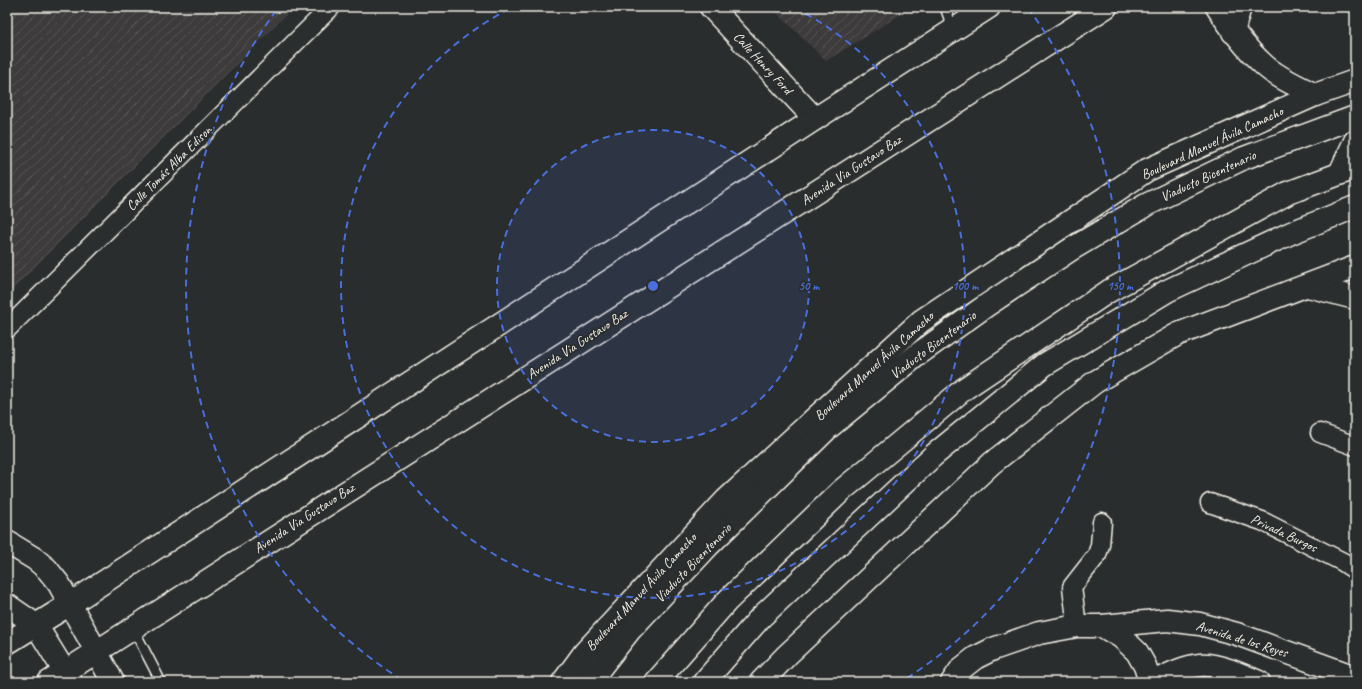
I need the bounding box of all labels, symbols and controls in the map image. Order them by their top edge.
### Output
street label: Calle Henry Ford [730,28,798,99]
street label: Boulevard Manuel Ávila Camacho [1138,102,1288,183]
street label: Calle Tomás Alba Edison [123,121,216,214]
street label: Avenida Via Gustavo Baz [798,130,906,209]
street label: Viaducto Bicentenario [1158,146,1259,205]
text: 50 m [799,278,820,294]
text: 100 m [952,278,979,294]
text: 150 m [1107,278,1134,294]
centre of rings [646,279,660,293]
street label: Avenida Via Gustavo Baz [524,304,632,383]
street label: Boulevard Manuel Ávila Camacho [811,307,939,424]
street label: Viaducto Bicentenario [887,307,980,383]
street label: Avenida Via Gustavo Baz [251,478,359,557]
street label: Privada Burgos [1248,510,1321,556]
street label: Viaducto Bicentenario [651,519,736,606]
street label: Boulevard Manuel Ávila Camacho [582,528,701,654]
street label: Avenida de los Reyes [1194,617,1291,661]

